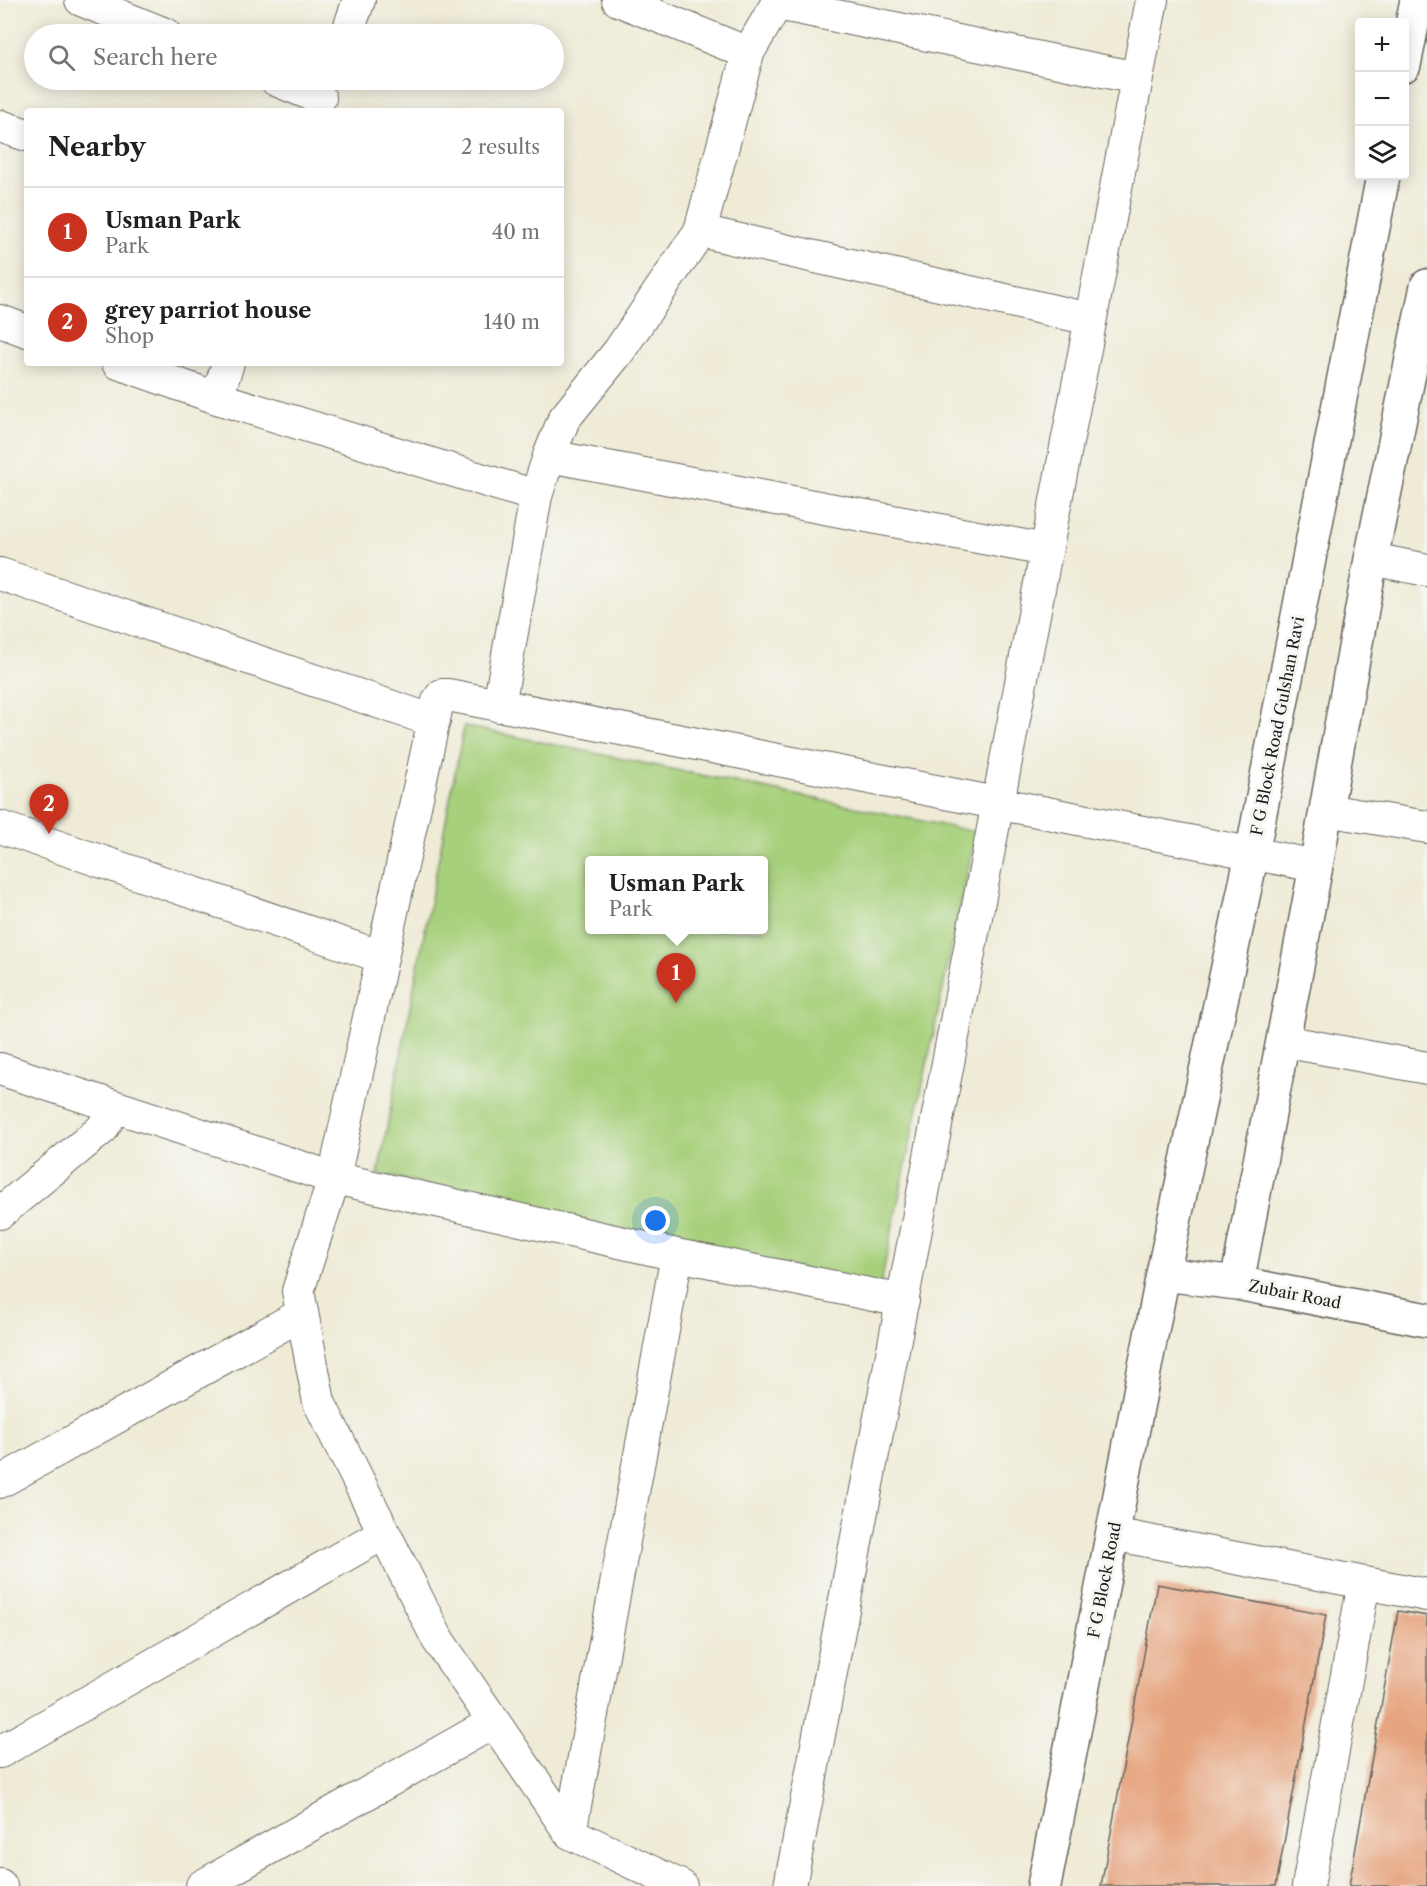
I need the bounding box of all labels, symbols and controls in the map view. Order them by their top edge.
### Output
map controls [1355,18,1409,180]
button: + [1355,18,1409,72]
search box [24,24,564,90]
icon: search [45,41,78,74]
text: Search here [93,44,218,71]
button: − [1355,72,1409,126]
button: layers [1355,126,1409,180]
text: Nearby [48,131,146,163]
text: 2 results [461,135,540,159]
text: Usman Park [105,207,240,234]
text: 1 [63,220,72,244]
text: 40 m [492,220,540,244]
text: Park [105,234,148,258]
text: grey parriot house [105,297,312,324]
text: 2 [62,310,73,334]
text: 140 m [483,310,540,334]
text: Shop [105,324,154,348]
street label: F G Block Road Gulshan Ravi [1246,615,1308,837]
pin: 2 [29,784,68,834]
popup [585,856,768,934]
text: Usman Park [609,870,744,897]
text: Park [609,897,652,921]
pin: 1 [656,954,696,1003]
your location [641,1206,670,1235]
street label: Zubair Road [1247,1275,1343,1313]
street label: F G Block Road [1083,1520,1125,1640]

